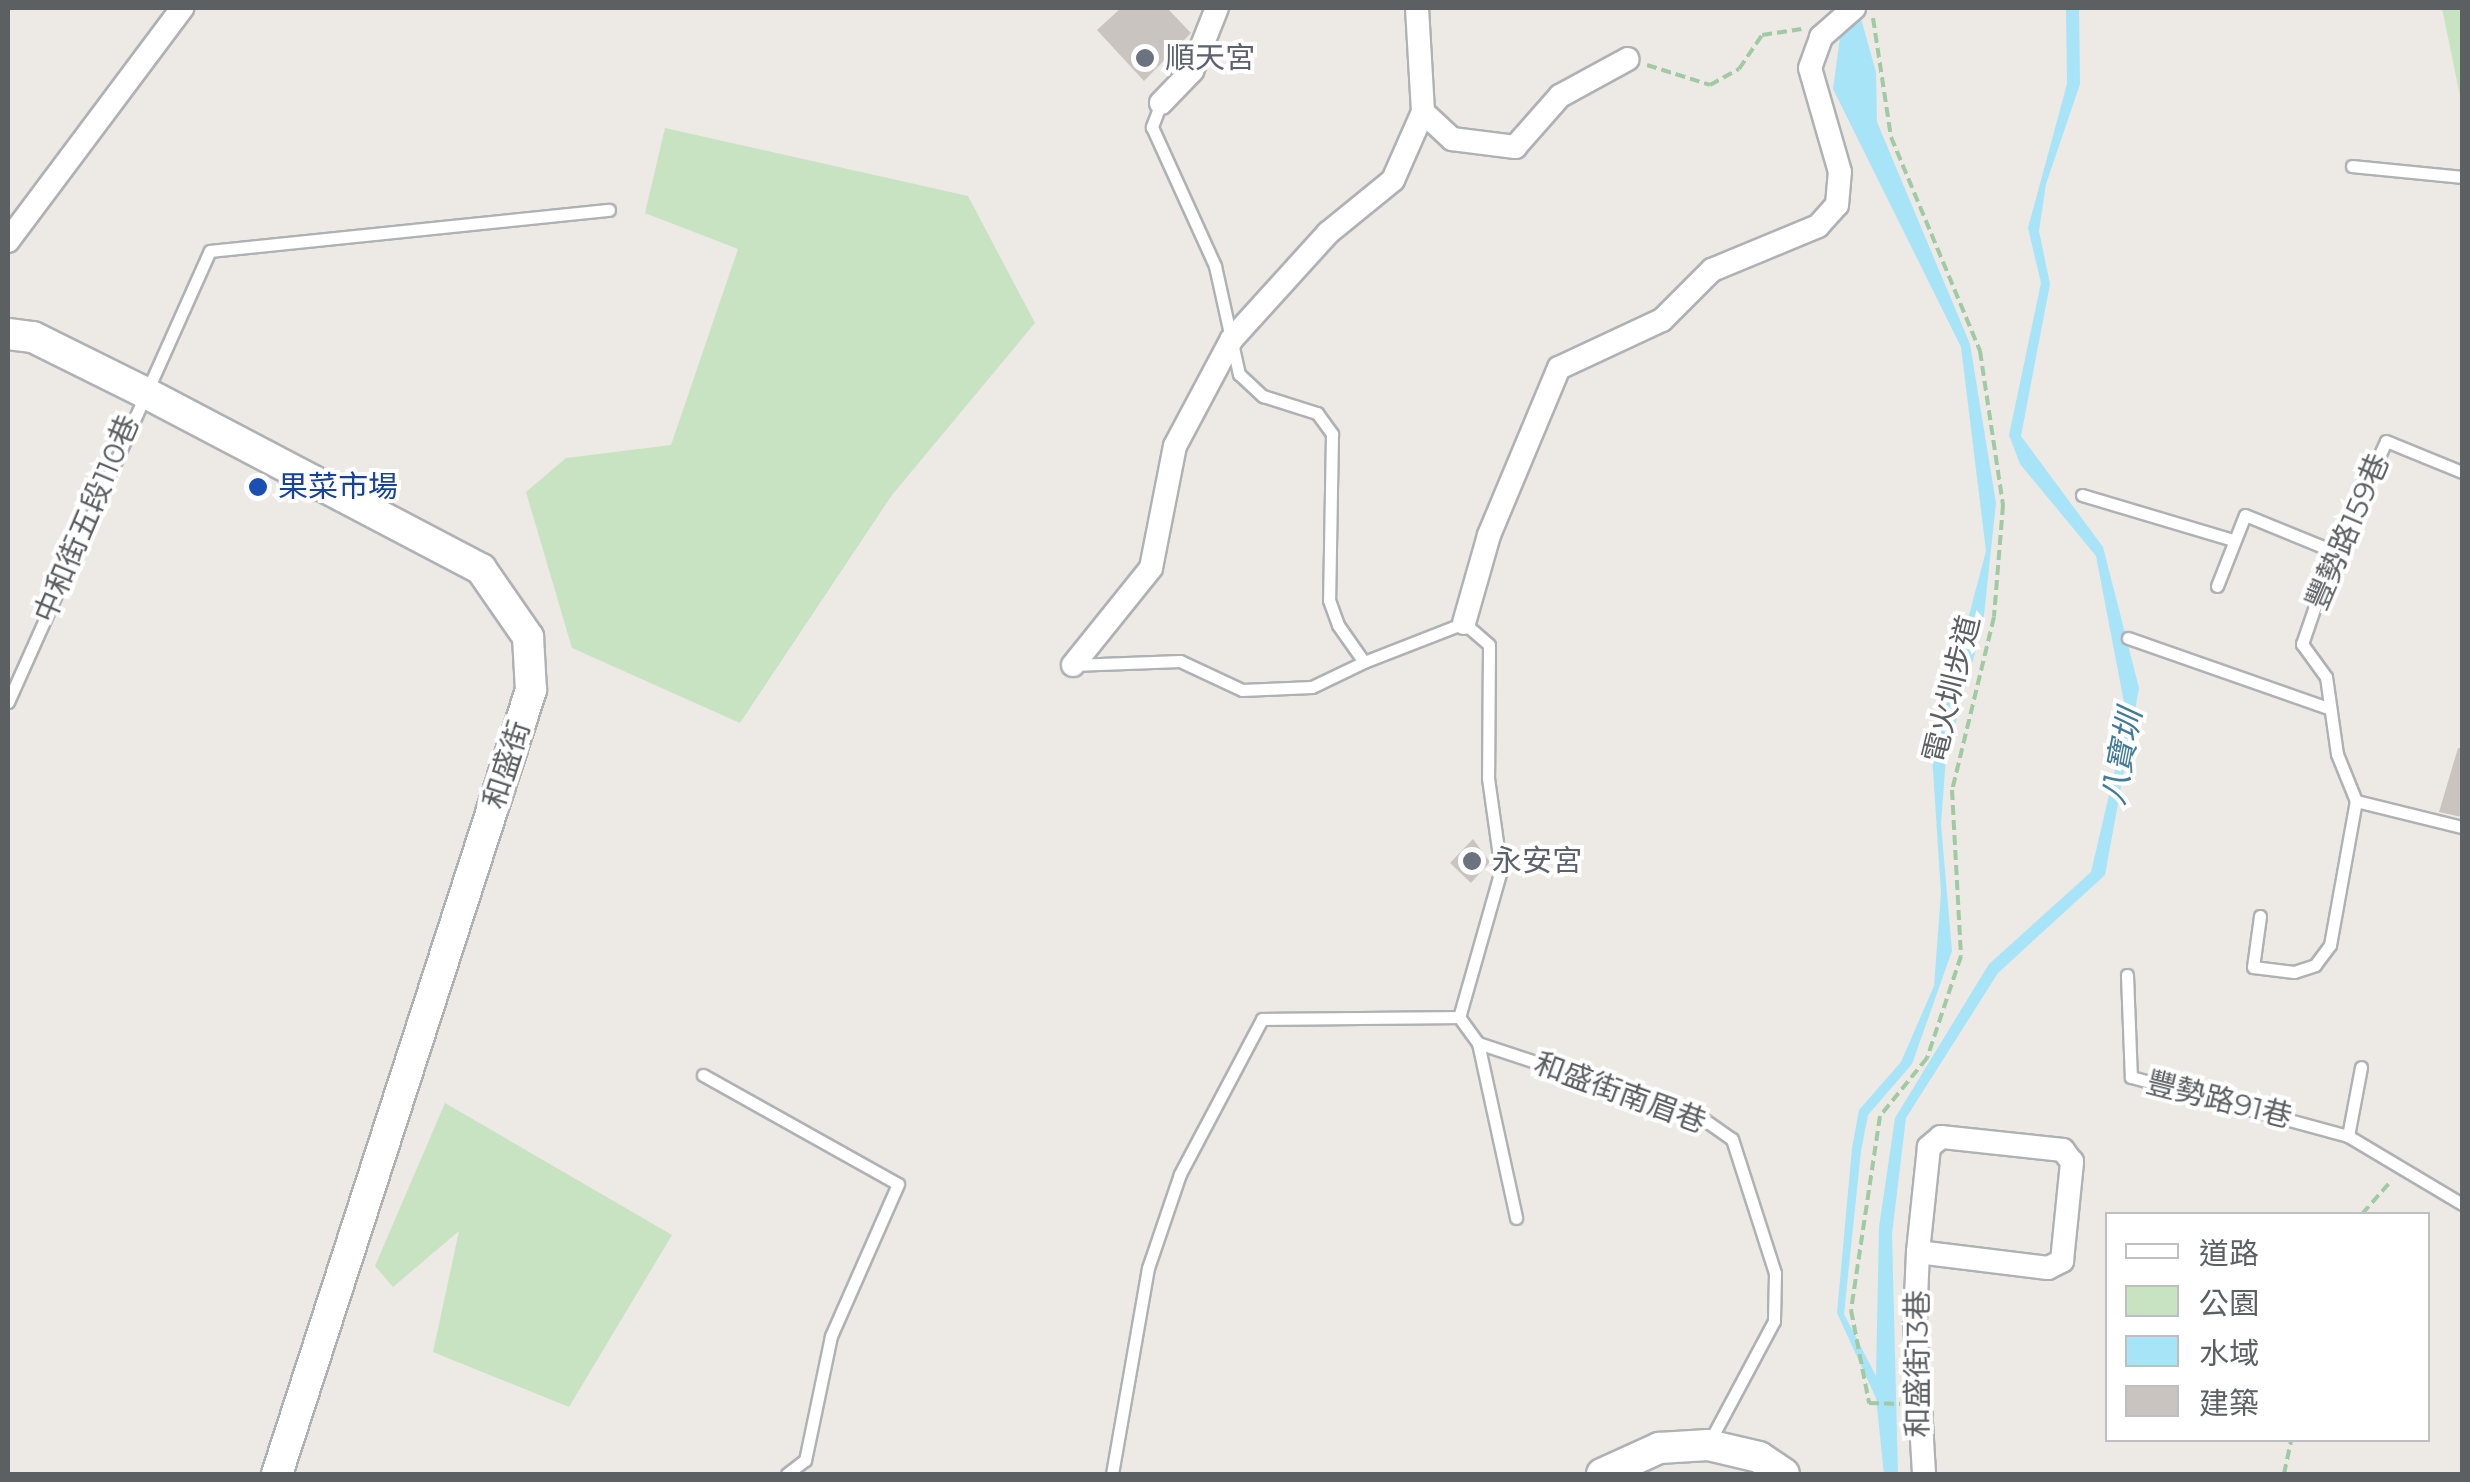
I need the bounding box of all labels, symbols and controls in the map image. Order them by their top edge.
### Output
place label: 順天宮 [1165,40,1255,76]
marker: 順天宮 [1134,47,1156,69]
street label: 中和街五段110巷 [27,410,147,628]
street label: 豐勢路159巷 [2299,449,2397,615]
place label: 果菜市場 [278,469,398,505]
marker: 果菜市場 [247,476,269,498]
street label: 電火圳步道 [1916,612,1988,766]
water label: 八寶圳 [2094,706,2150,808]
street label: 和盛街 [476,717,538,813]
place label: 永安宮 [1492,843,1582,879]
marker: 永安宮 [1461,850,1483,872]
street label: 和盛街南眉巷 [1529,1045,1711,1141]
street label: 豐勢路91巷 [2142,1064,2296,1136]
legend [2105,1212,2430,1442]
text: 道路 [2199,1235,2259,1272]
text: 公園 [2199,1285,2259,1322]
street label: 和盛街13巷 [1900,1290,1936,1438]
text: 水域 [2199,1335,2259,1372]
text: 建築 [2199,1385,2259,1422]

